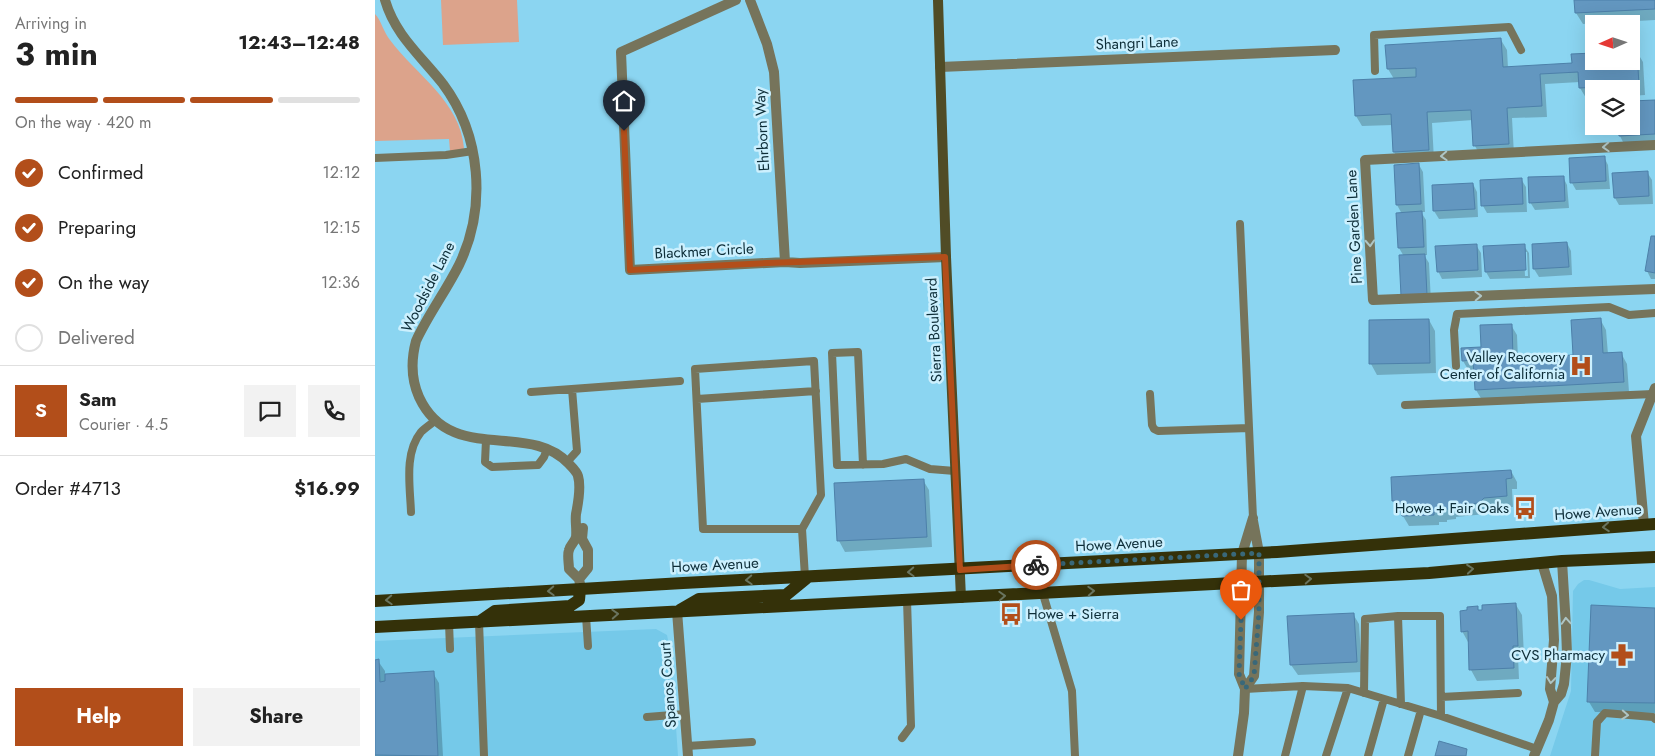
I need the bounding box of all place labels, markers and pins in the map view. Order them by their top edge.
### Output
pin [603,80,645,131]
place label: Valley Recovery Center of California [1440,346,1565,385]
hospital icon: Valley Recovery Center of California [1568,353,1594,379]
bus stop icon: Howe + Fair Oaks [1512,495,1538,521]
place label: Howe + Fair Oaks [1395,497,1509,519]
pin [1220,569,1262,620]
bus stop icon: Howe + Sierra [998,601,1024,627]
place label: Howe + Sierra [1027,603,1119,625]
pharmacy icon: CVS Pharmacy [1609,642,1635,668]
place label: CVS Pharmacy [1511,644,1605,666]

